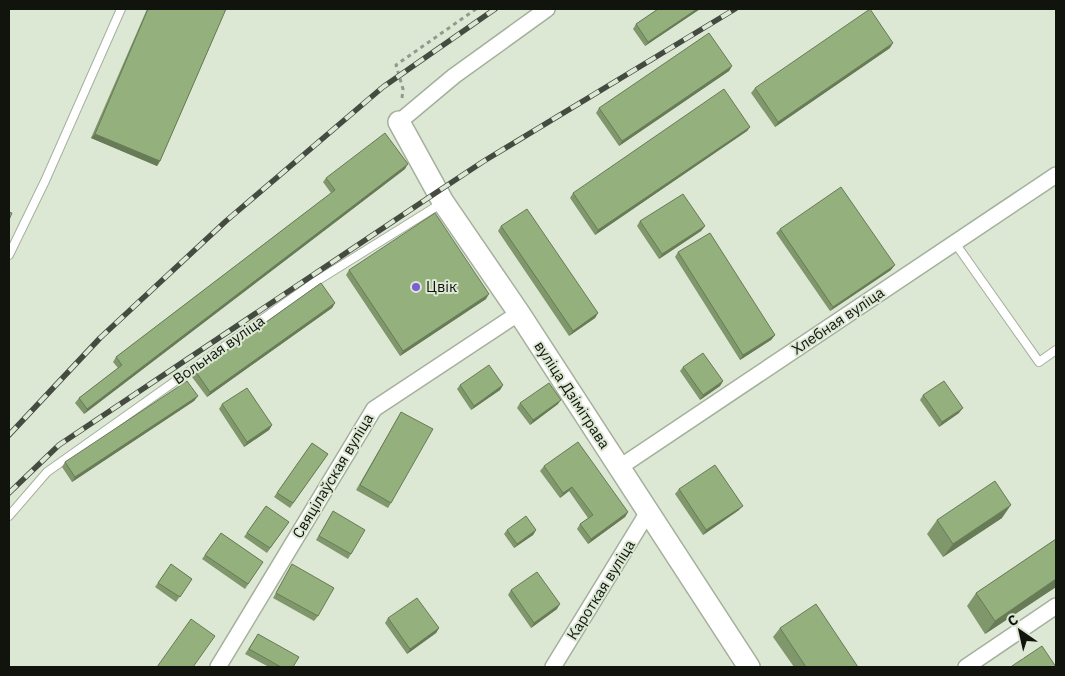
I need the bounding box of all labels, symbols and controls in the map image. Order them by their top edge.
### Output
place label: Цвік [426,277,457,296]
marker: Цвік [410,281,422,293]
street label: Хлебная вуліца [788,283,888,359]
street label: Вольная вуліца [169,311,268,388]
street label: вуліца Дзімітрава [530,337,614,452]
street label: Свяцілаўская вуліца [288,410,377,542]
street label: Кароткая вуліца [562,536,639,643]
north arrow [995,606,1045,656]
text: С [1004,610,1022,630]

